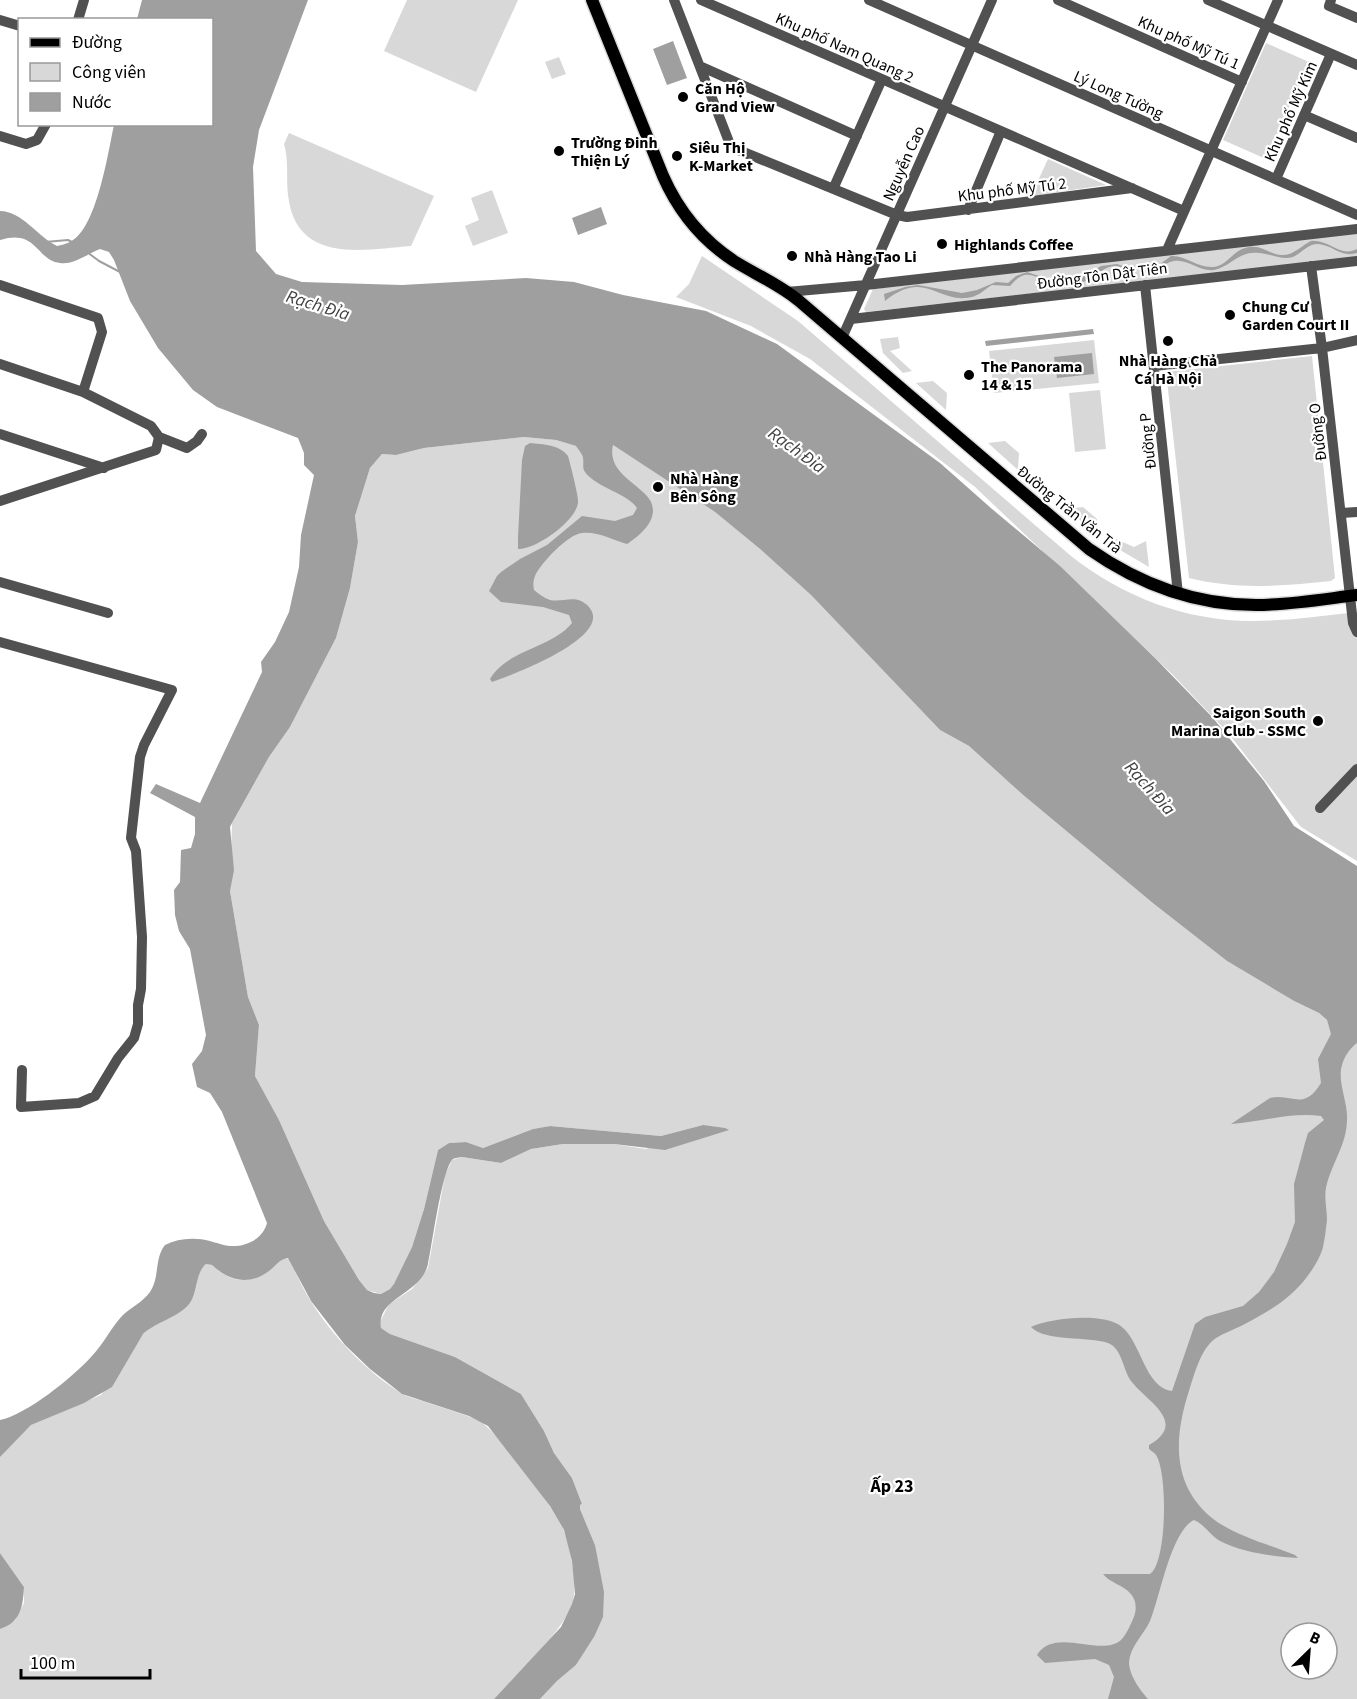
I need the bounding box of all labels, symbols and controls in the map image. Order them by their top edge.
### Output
street label: Khu phố Nam Quang 2 [772,7,917,88]
street label: Khu phố Mỹ Tú 1 [1134,11,1243,75]
legend [18,18,213,126]
text: Đường [72,30,122,55]
street label: Khu phố Mỹ Kim [1259,58,1323,165]
text: Công viên [72,60,146,85]
street label: Lý Long Tường [1070,65,1167,125]
place label: Căn Hộ Grand View [695,78,776,118]
text: Nước [72,90,111,115]
marker: Căn Hộ Grand View [676,90,690,104]
street label: Nguyễn Cao [878,122,930,205]
place label: Trường Đinh Thiện Lý [571,132,658,172]
place label: Siêu Thị K-Market [689,137,753,177]
marker: Trường Đinh Thiện Lý [552,144,566,158]
marker: Siêu Thị K-Market [670,149,684,163]
street label: Khu phố Mỹ Tú 2 [957,172,1068,208]
place label: Highlands Coffee [954,234,1074,256]
marker: Highlands Coffee [935,237,949,251]
place label: Nhà Hàng Tao Li [804,246,917,268]
marker: Nhà Hàng Tao Li [785,249,799,263]
street label: Đường Tôn Dật Tiên [1036,257,1169,295]
water label: Rạch Đỉa [283,284,353,327]
place label: Chung Cư Garden Court II [1242,296,1349,336]
marker: Chung Cư Garden Court II [1223,308,1237,322]
marker: Nhà Hàng Chả Cá Hà Nội [1161,334,1175,348]
place label: Nhà Hàng Chả Cá Hà Nội [1119,350,1217,390]
place label: The Panorama 14 & 15 [981,356,1082,396]
marker: The Panorama 14 & 15 [962,368,976,382]
street label: Đường O [1304,402,1332,462]
street label: Đường P [1134,412,1162,470]
water label: Rạch Đỉa [763,421,831,480]
street label: Đường Trần Văn Trà [1012,460,1127,559]
place label: Nhà Hàng Bên Sông [670,468,739,508]
marker: Nhà Hàng Bên Sông [651,480,665,494]
place label: Saigon South Marina Club - SSMC [1171,702,1306,742]
marker: Saigon South Marina Club - SSMC [1311,714,1325,728]
water label: Rạch Đỉa [1118,756,1181,821]
district label: Ấp 23 [869,1474,914,1499]
north arrow [1279,1621,1339,1681]
text: B [1306,1626,1324,1650]
scale bar [21,1642,150,1680]
text: 100 m [30,1651,75,1676]

